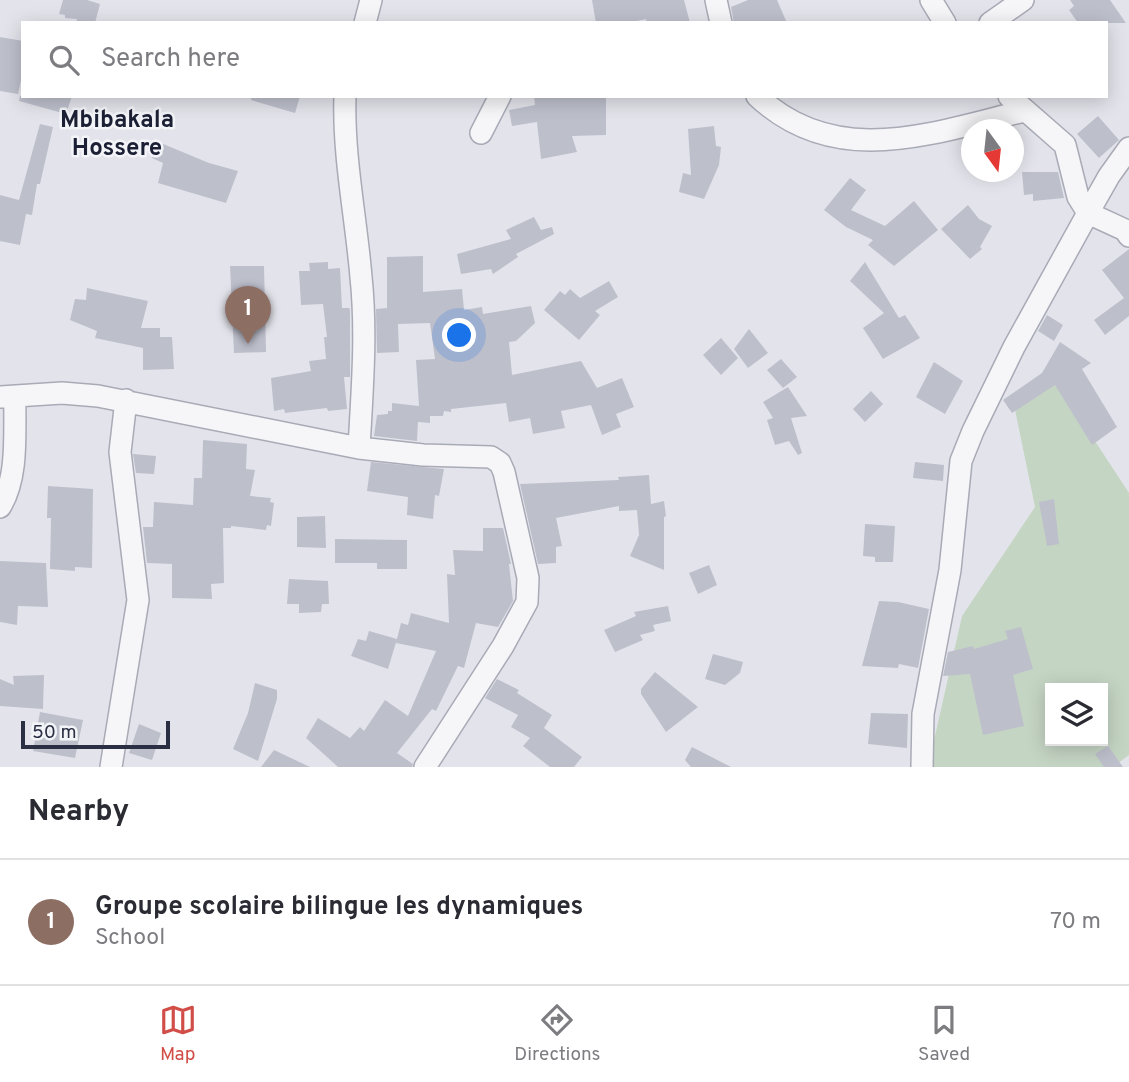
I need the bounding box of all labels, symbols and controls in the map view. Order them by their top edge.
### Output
search box [21,21,1108,98]
icon: search [45,41,83,79]
text: Search here [101,43,240,76]
district label: Mbibakala Hossere [60,106,174,164]
north arrow [961,119,1024,182]
pin: 1 [225,286,271,344]
your location [442,318,476,352]
map controls [1045,683,1108,746]
button: layers [1045,683,1108,746]
scale bar [21,718,170,750]
text: 50 m [32,721,77,745]
text: Nearby [28,794,129,831]
text: Groupe scolaire bilingue les dynamiques [95,891,583,924]
text: 1 [46,908,56,937]
text: 70 m [1050,908,1101,937]
text: School [95,924,165,953]
tab: Map [159,1001,197,1067]
tab: Directions [514,1001,601,1067]
tab: Saved [918,1001,970,1067]

